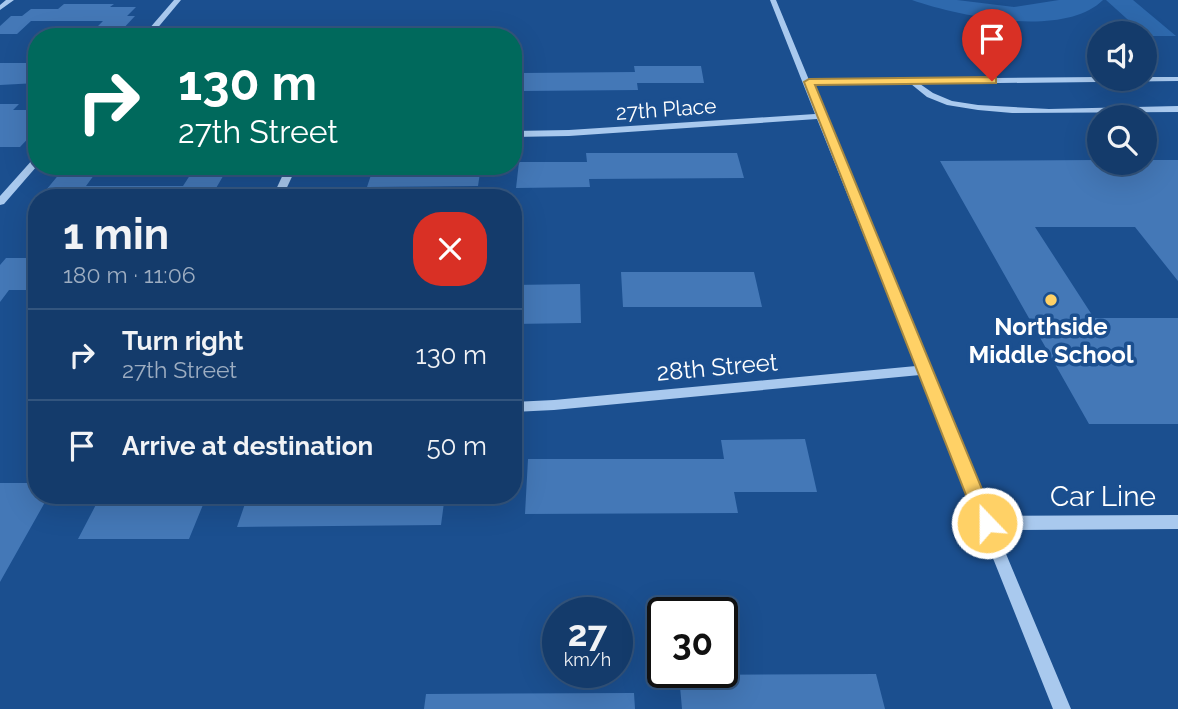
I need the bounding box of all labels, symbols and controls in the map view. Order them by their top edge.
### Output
pin [962,9,1022,81]
icon: arrive [973,20,1011,58]
map controls [1087,21,1157,175]
button: sound [1087,21,1157,91]
text: 130 m [178,54,317,111]
icon: right [63,56,154,147]
street label: 27th Place [615,93,717,125]
button: search [1087,105,1157,175]
text: 27th Street [178,113,338,150]
text: 1 min [63,210,169,259]
button: close [413,212,487,286]
text: 180 m · 11:06 [63,261,196,288]
marker: Northside Middle School [1043,292,1059,308]
place label: Northside Middle School [968,312,1134,369]
text: Turn right [122,326,243,356]
icon: right [63,336,101,374]
text: 130 m [416,340,487,370]
street label: 28th Street [655,347,779,387]
text: 27th Street [122,356,237,383]
icon: arrive [63,427,101,465]
text: Arrive at destination [122,431,373,461]
text: 50 m [426,431,487,461]
street label: Car Line [1050,480,1156,513]
position arrow [950,486,1024,560]
speed limit sign: 30 [647,597,738,688]
text: 27 [568,613,607,654]
text: km/h [564,649,611,670]

